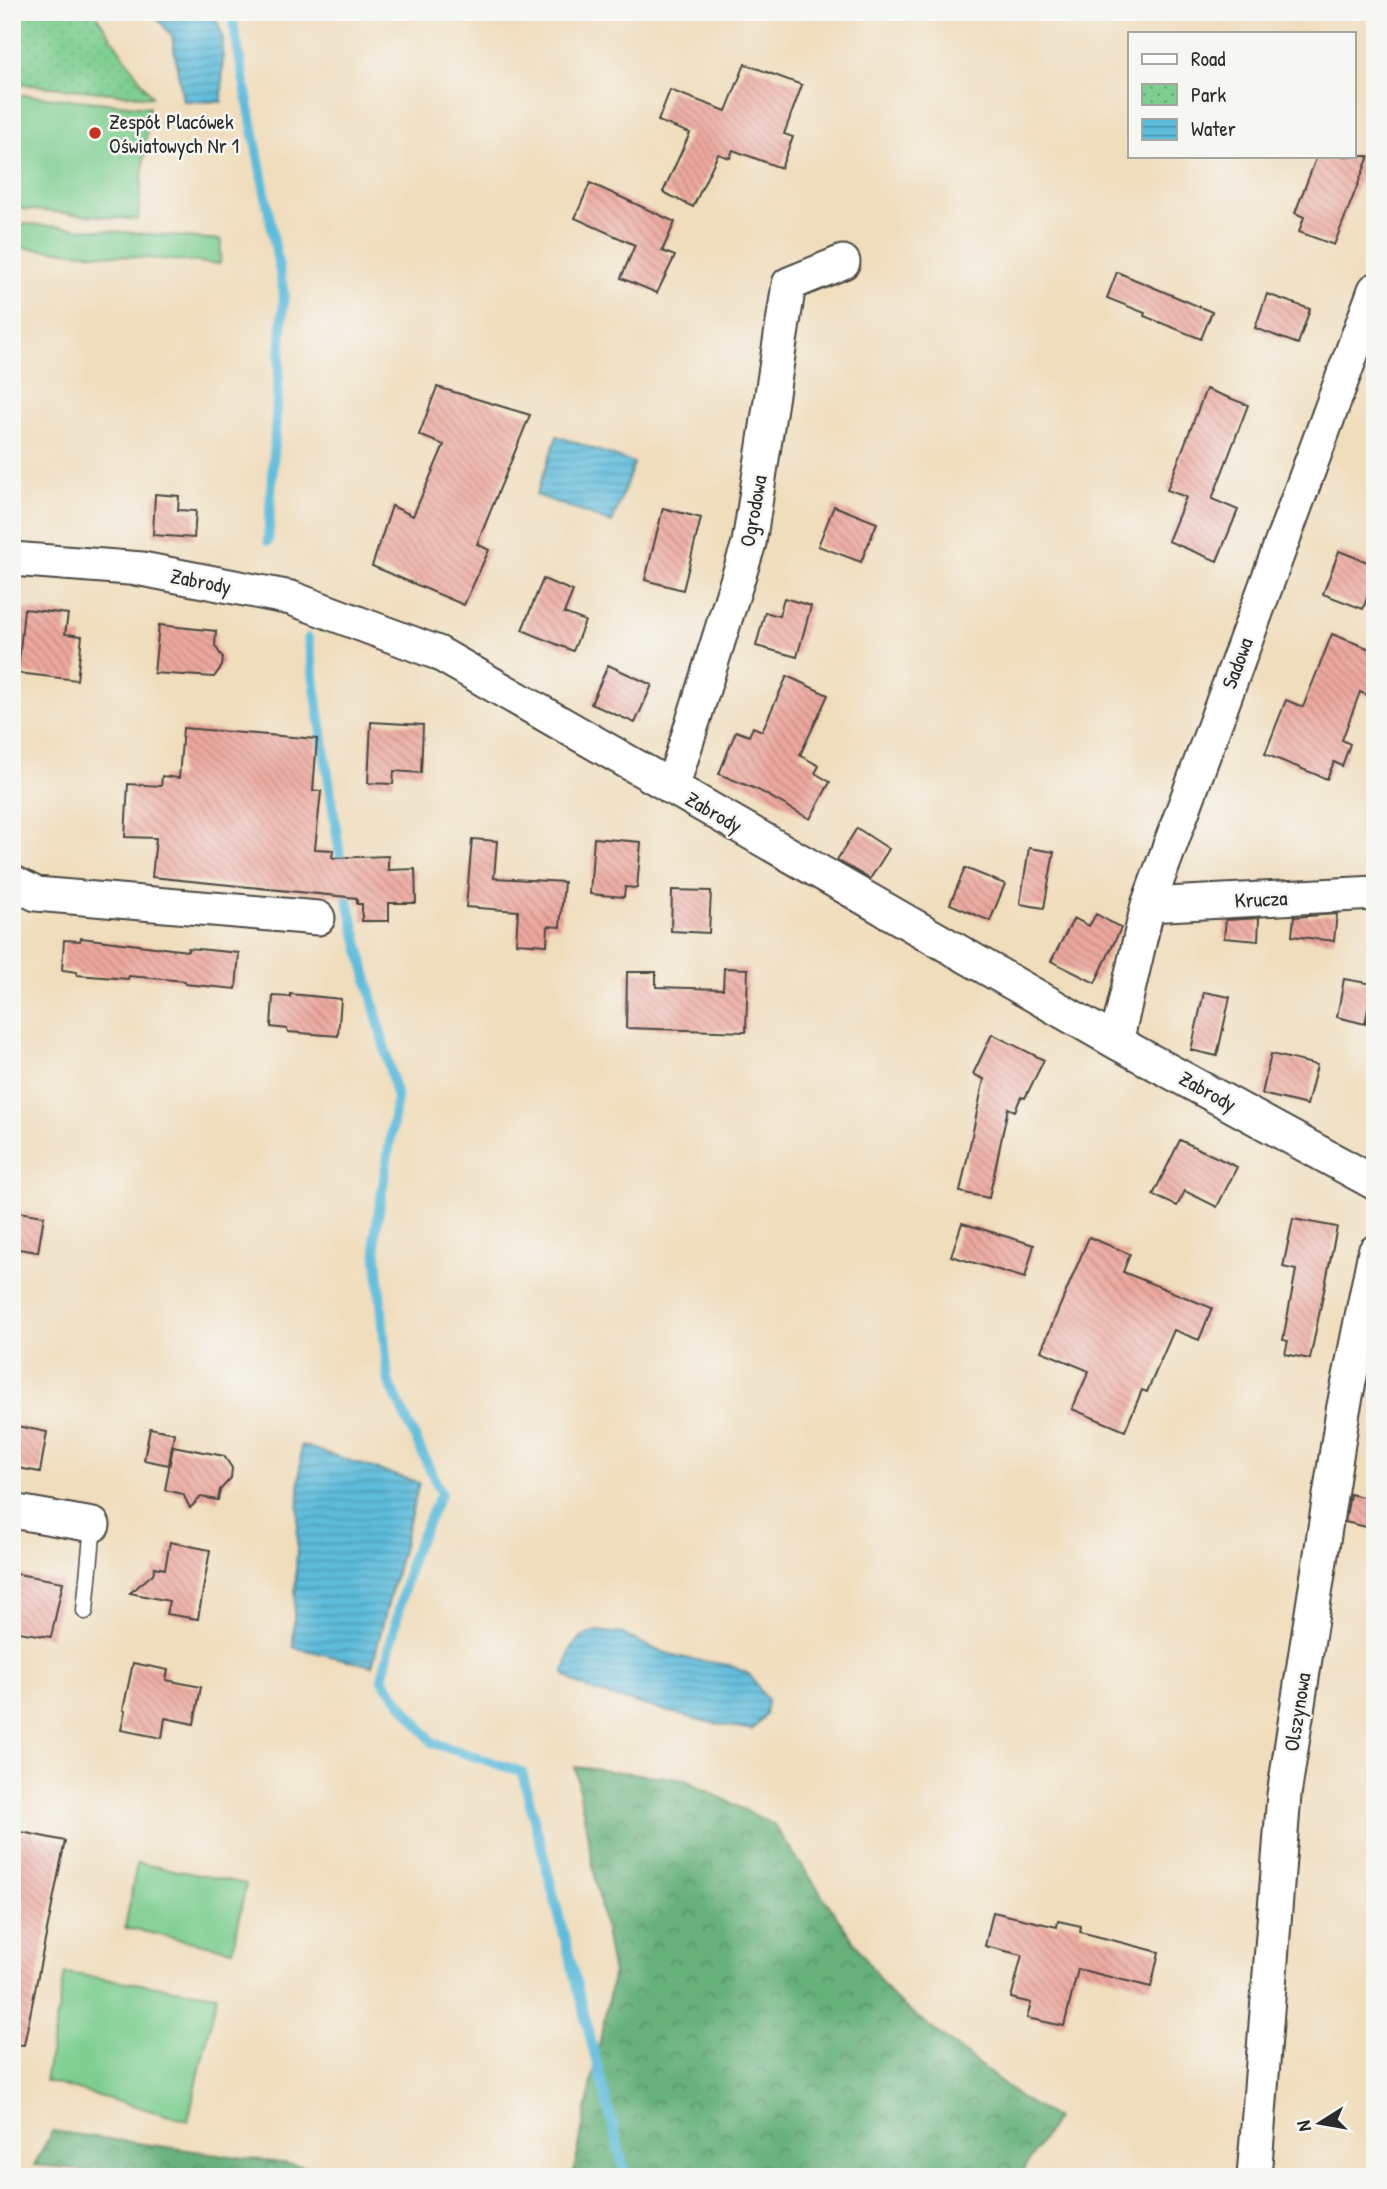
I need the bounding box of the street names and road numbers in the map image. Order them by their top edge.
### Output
street label: Ogrodowa [732,473,774,549]
street label: Zabrody [168,561,234,601]
street label: Sadowa [1214,633,1260,693]
street label: Zabrody [680,784,748,840]
street label: Krucza [1234,883,1288,915]
street label: Zabrody [1174,1063,1242,1119]
street label: Olszynowa [1276,1671,1318,1753]

